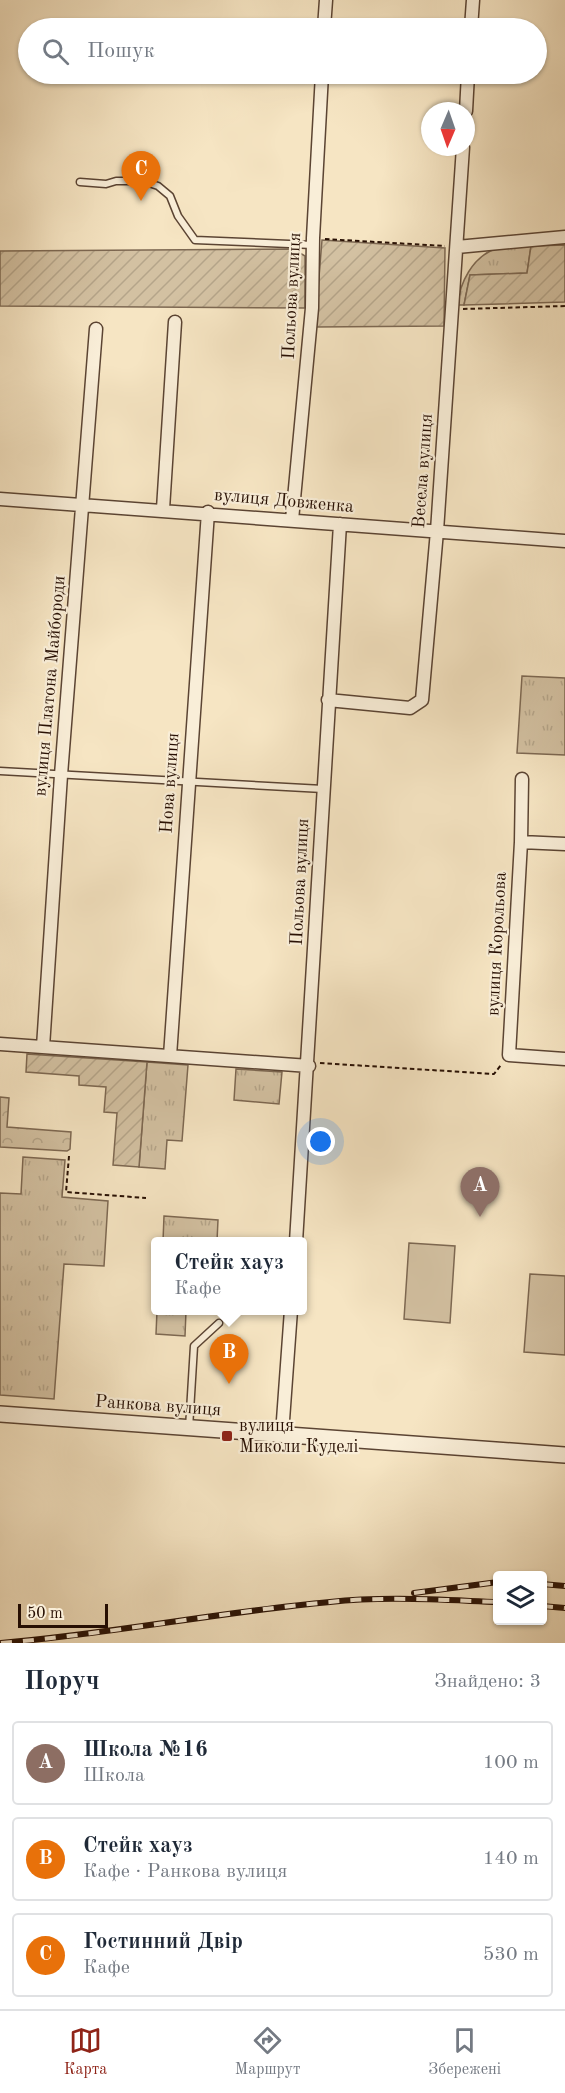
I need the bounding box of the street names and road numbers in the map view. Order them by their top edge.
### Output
street label: Польова вулиця [280,232,304,360]
street label: Весела вулиця [410,413,436,529]
street label: вулиця Довженка [213,486,355,516]
street label: вулиця Платона Майбороди [31,575,69,797]
street label: Нова вулиця [158,732,182,834]
street label: Польова вулиця [288,818,312,946]
street label: вулиця Корольова [484,871,510,1017]
street label: Ранкова вулиця [94,1393,222,1419]

